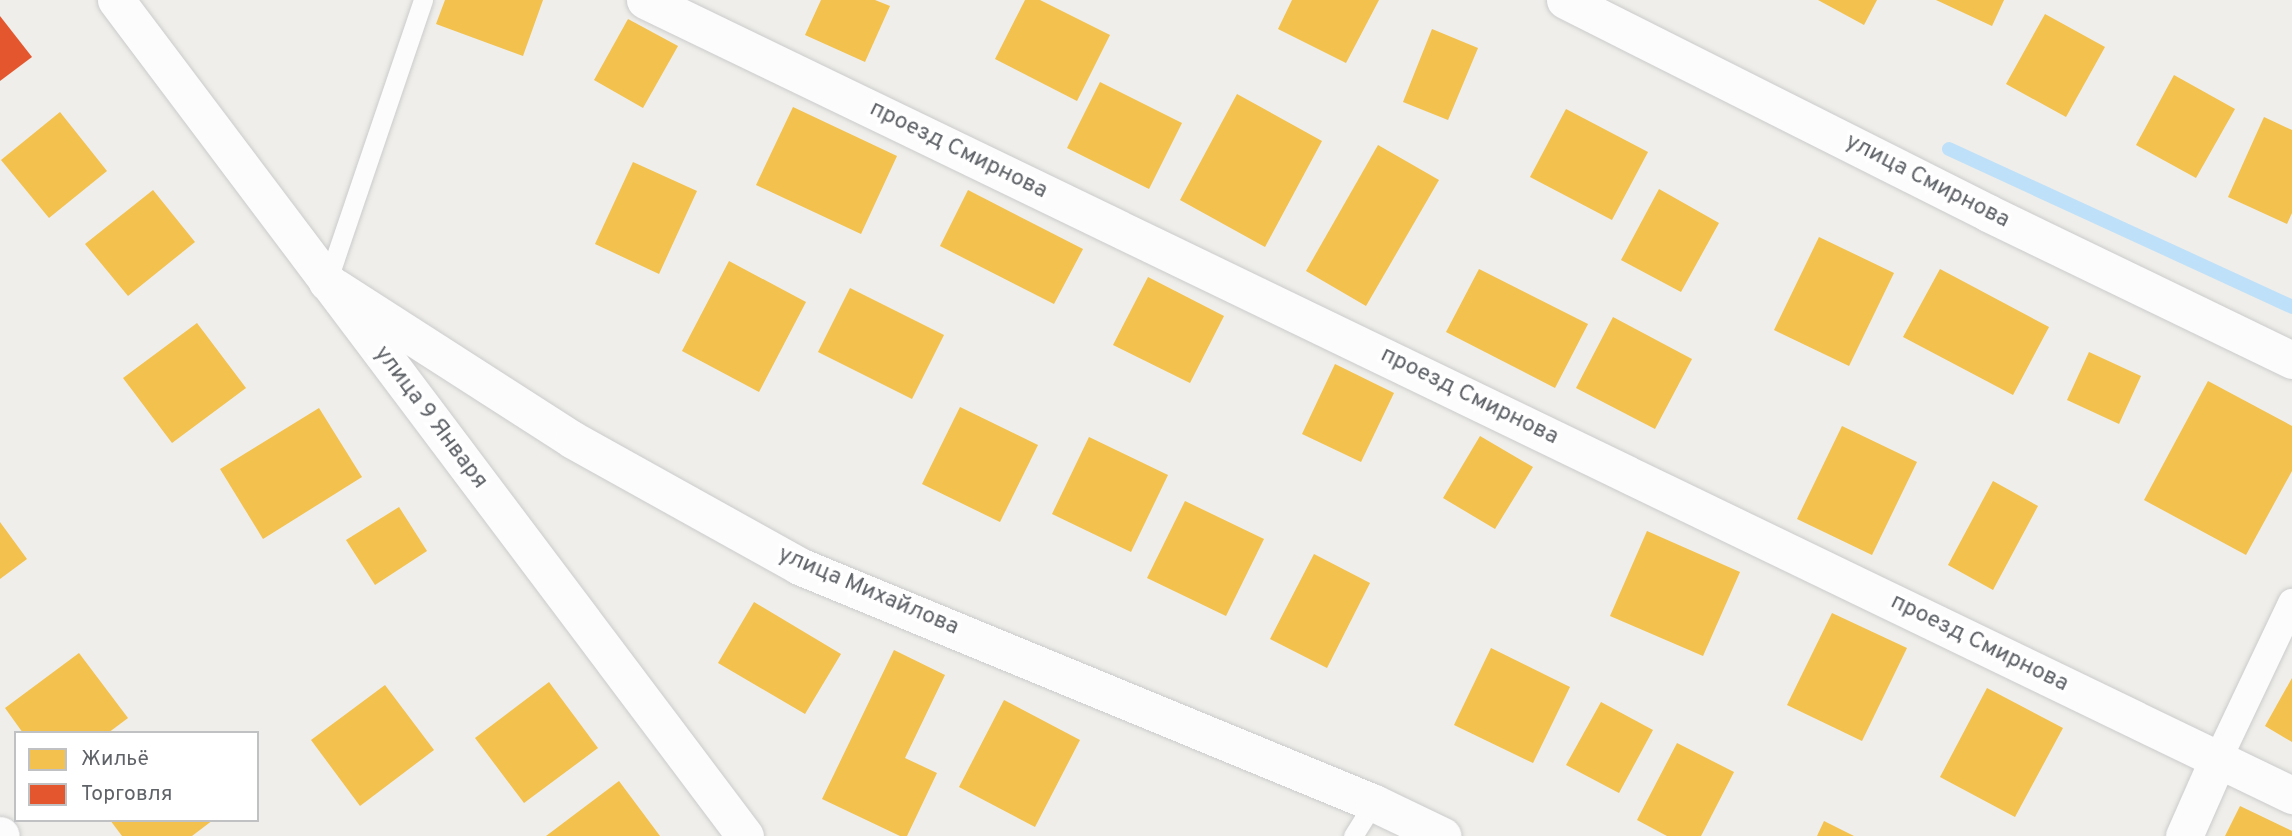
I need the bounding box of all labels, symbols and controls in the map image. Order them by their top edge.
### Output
street label: проезд Смирнова [865,96,1051,206]
street label: улица Смирнова [1840,129,2014,235]
street label: улица 9 Января [367,341,493,495]
street label: проезд Смирнова [1376,342,1562,452]
street label: улица Михайлова [773,541,963,643]
street label: проезд Смирнова [1886,589,2072,699]
legend [14,731,259,822]
text: Жильё [81,746,149,773]
text: Торговля [81,781,172,808]

